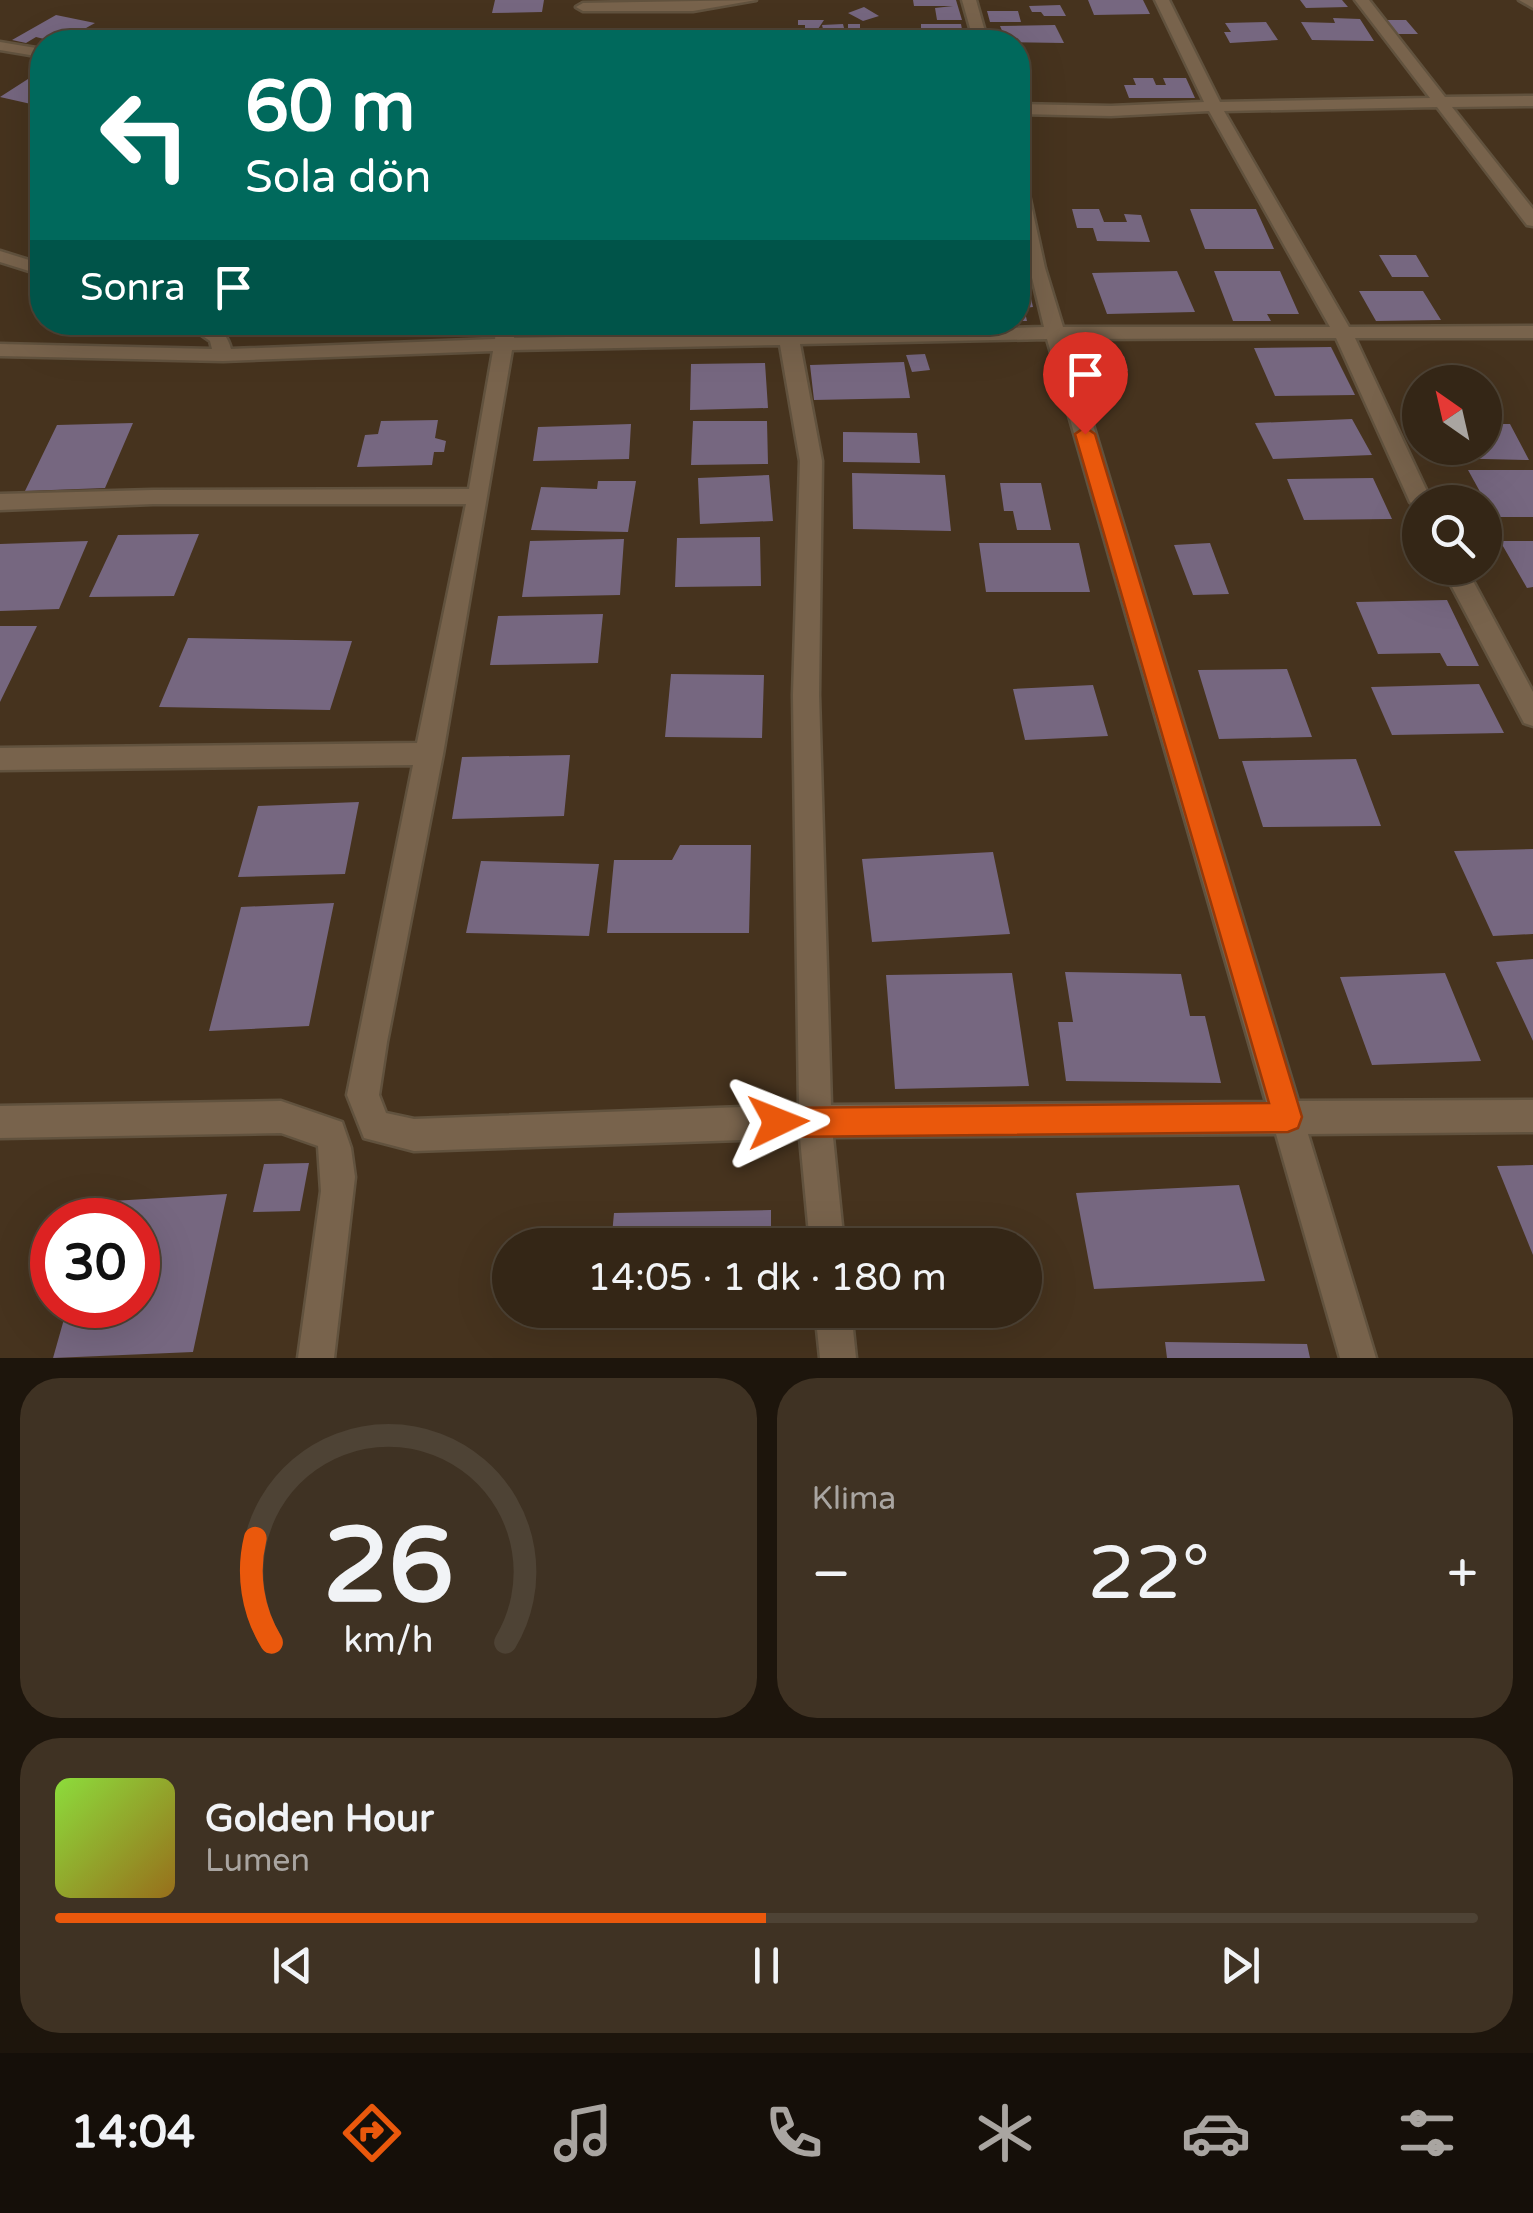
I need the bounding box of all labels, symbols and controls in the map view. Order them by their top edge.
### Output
text: 60 m [245,66,415,150]
icon: left [80,70,210,200]
text: Sola dön [245,151,431,205]
icon: arrive [206,260,261,315]
text: Sonra [80,265,186,311]
pin [1043,332,1128,435]
icon: arrive [1058,347,1113,402]
north arrow [1402,365,1502,465]
map controls [1402,365,1502,585]
button: search [1402,485,1502,585]
position arrow [726,1070,830,1174]
speed limit sign: 30 [30,1198,160,1328]
text: 14:05 · 1 dk · 180 m [587,1255,947,1301]
text: Klima [812,1480,896,1518]
text: 26 [323,1505,454,1630]
text: 22° [1088,1529,1210,1619]
text: − [812,1542,851,1608]
text: + [1447,1542,1478,1608]
text: km/h [343,1619,433,1662]
text: Golden Hour [205,1796,434,1842]
text: Lumen [205,1842,310,1880]
icon: previous [265,1938,320,1993]
icon: pause [739,1938,794,1993]
icon: next [1213,1938,1268,1993]
icon: directions [337,2098,407,2168]
icon: music [548,2098,618,2168]
icon: phone [759,2098,829,2168]
icon: climate [970,2098,1040,2168]
icon: car [1181,2098,1251,2168]
icon: filters [1392,2098,1462,2168]
text: 14:04 [71,2106,195,2160]

